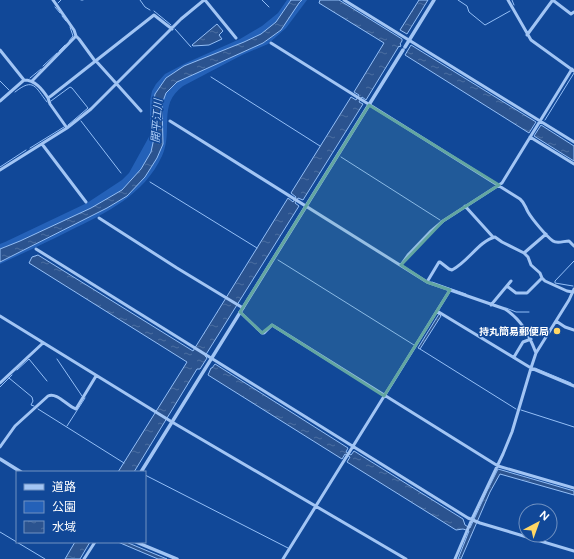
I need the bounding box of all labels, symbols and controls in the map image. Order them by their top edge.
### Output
water label: 開平江川 [149,98,165,143]
place label: 持丸簡易郵便局 [479,325,549,338]
marker: 持丸簡易郵便局 [552,326,562,336]
legend [16,471,146,543]
text: 道路 [52,480,76,494]
text: 公園 [52,500,76,514]
north arrow [518,503,558,543]
text: N [537,508,552,524]
text: 水域 [52,520,76,534]

